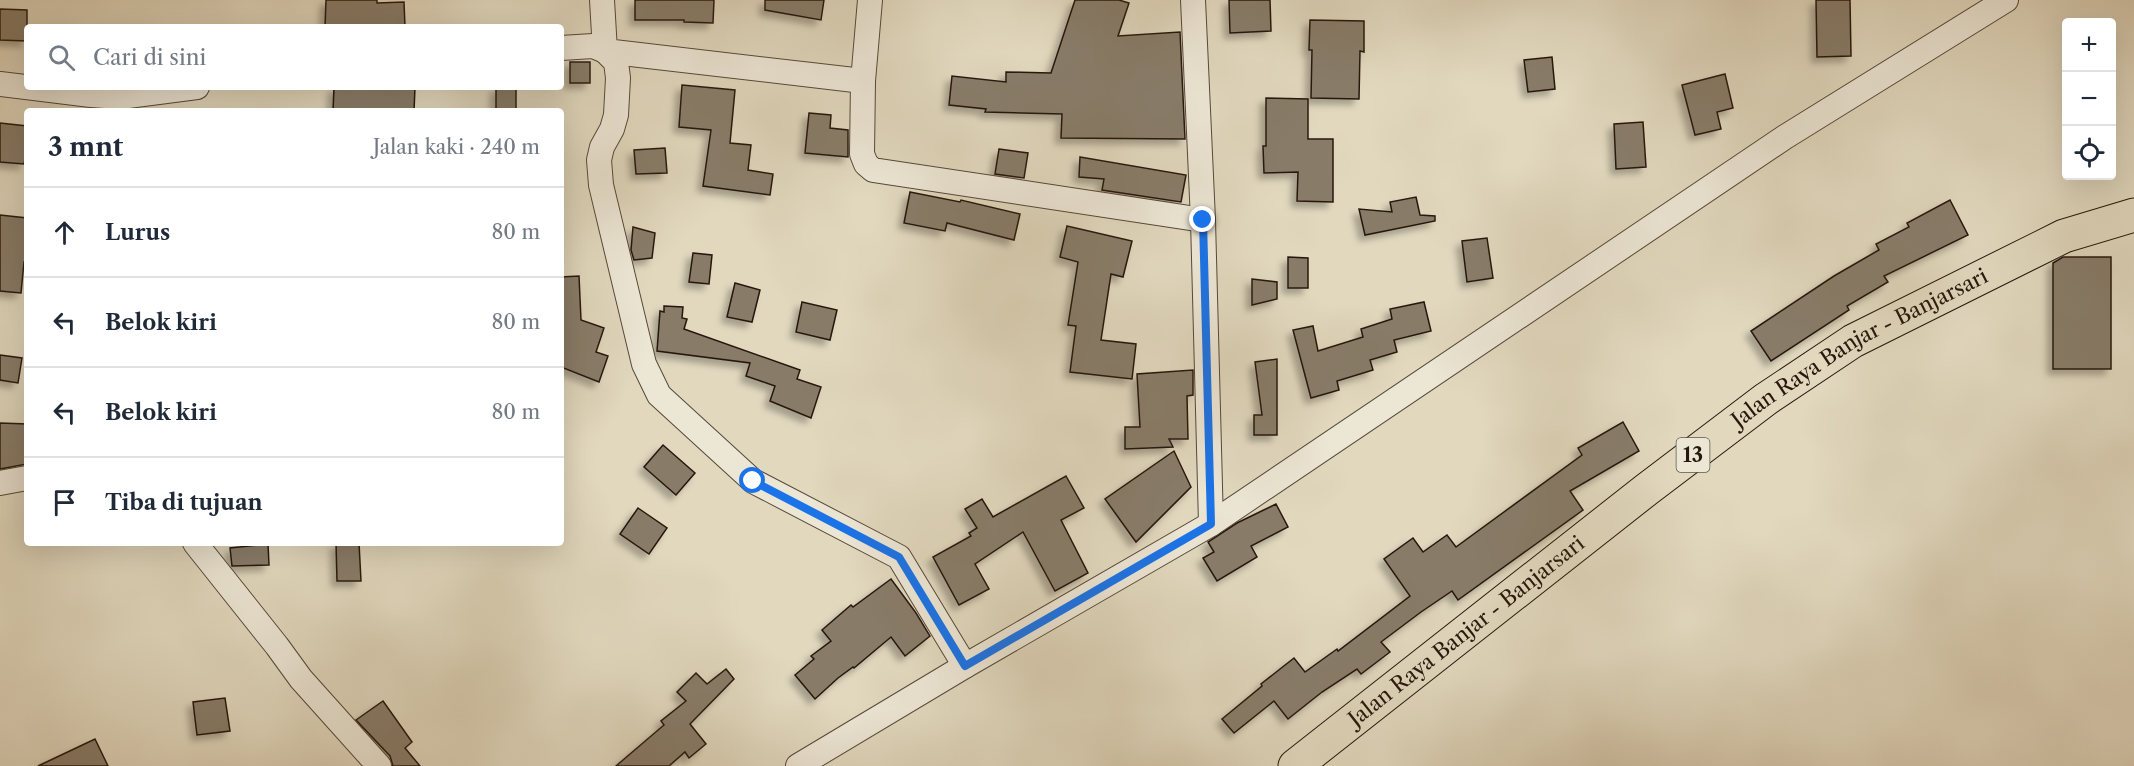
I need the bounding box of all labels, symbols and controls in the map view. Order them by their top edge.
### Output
map controls [2062,18,2116,180]
button: + [2062,18,2116,72]
search box [24,24,564,90]
icon: search [45,41,78,74]
text: Cari di sini [93,44,206,71]
button: − [2062,72,2116,126]
button: locate [2062,126,2116,180]
text: 3 mnt [48,131,123,163]
text: Jalan kaki · 240 m [373,135,540,159]
route end [1189,206,1215,232]
icon: ahead [48,216,81,249]
text: Lurus [105,219,170,246]
text: 80 m [492,220,540,244]
street label: Jalan Raya Banjar - Banjarsari [1724,263,1992,434]
icon: left [48,306,81,339]
text: Belok kiri [105,309,217,336]
text: 80 m [492,310,540,334]
icon: left [48,396,81,429]
text: Belok kiri [105,399,217,426]
text: 80 m [492,400,540,424]
road number: 13 [1676,438,1710,472]
route start [739,467,765,493]
icon: arrive [48,486,81,519]
text: Tiba di tujuan [105,489,263,516]
street label: Jalan Raya Banjar - Banjarsari [1341,530,1589,733]

